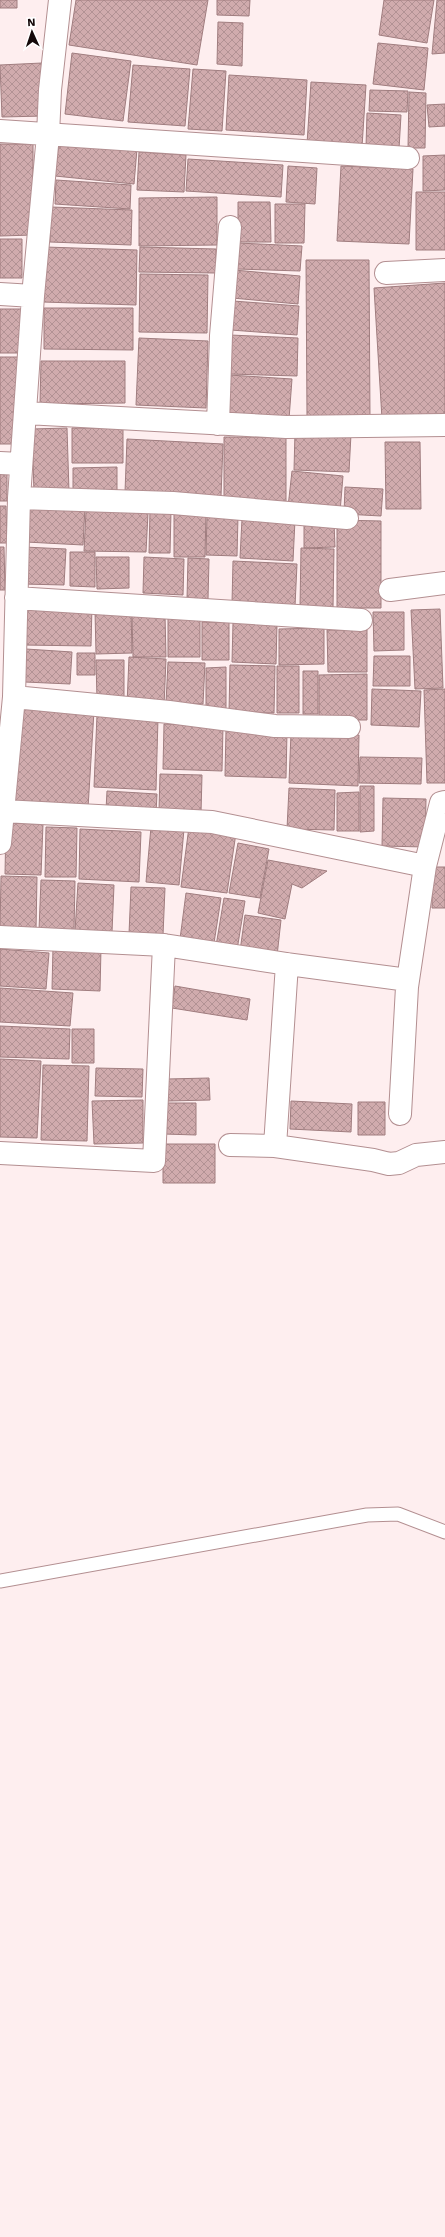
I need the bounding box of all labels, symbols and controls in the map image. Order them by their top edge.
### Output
north arrow [12,12,52,52]
text: N [27,16,36,29]

